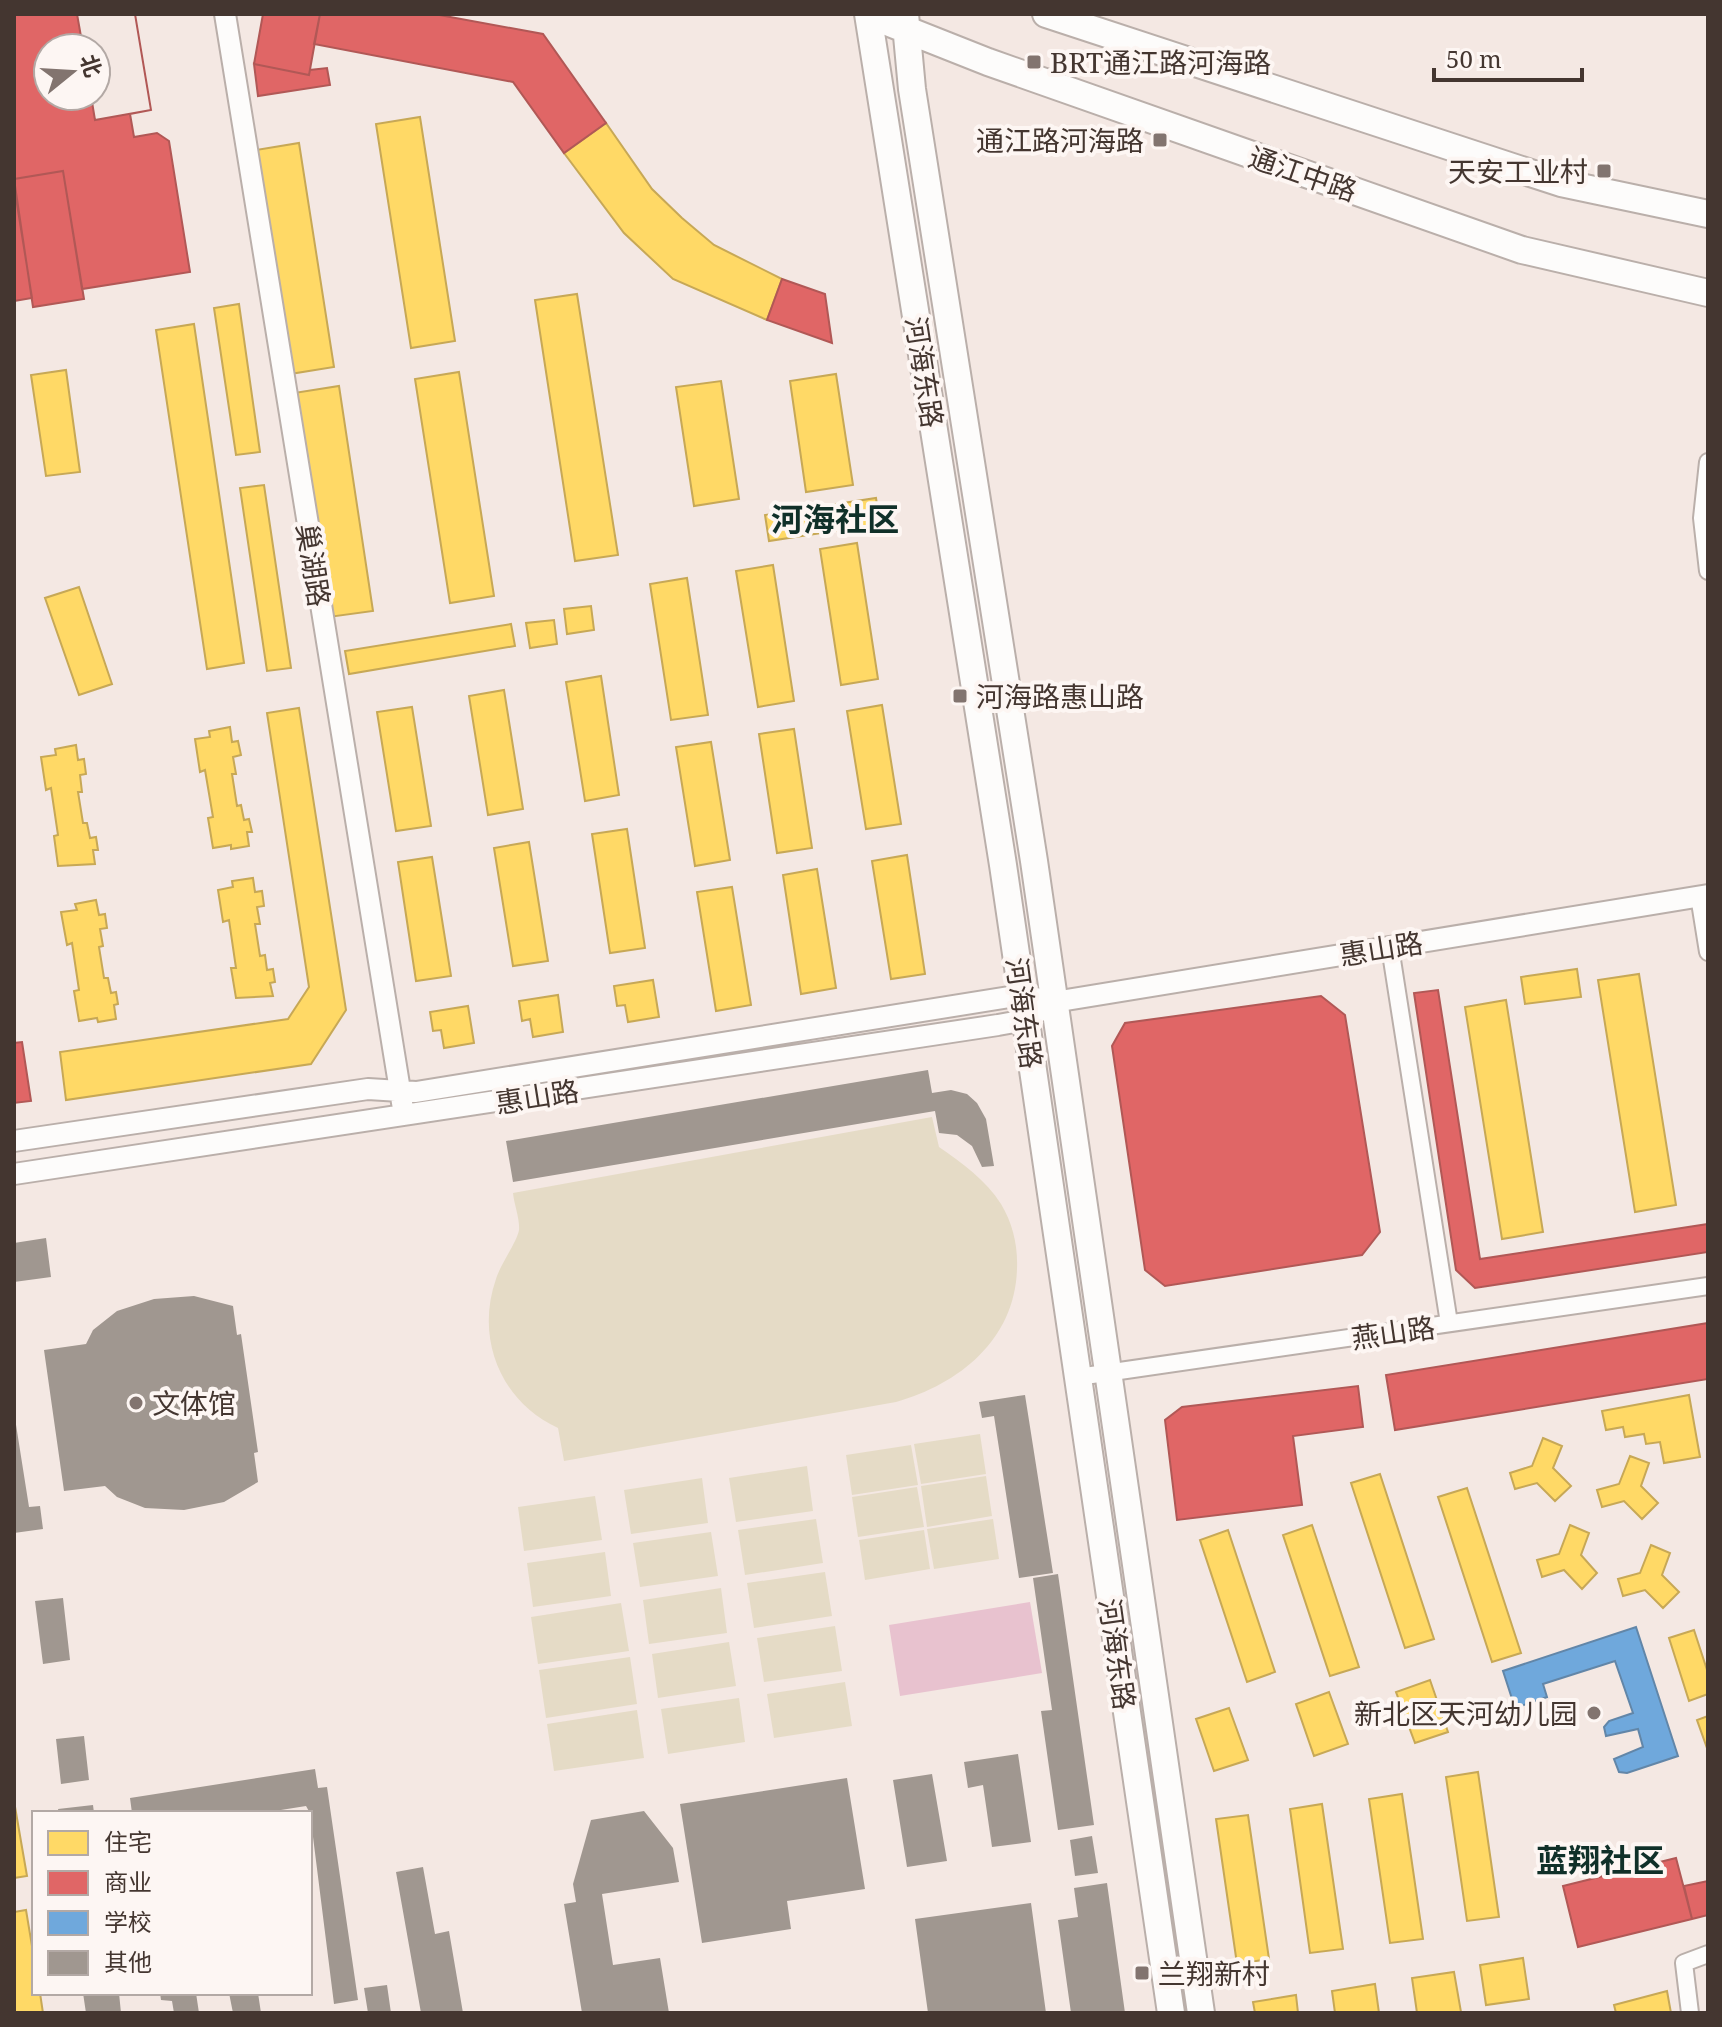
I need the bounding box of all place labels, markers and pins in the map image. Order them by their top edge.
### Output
place label: BRT通江路河海路 [1050,43,1271,81]
marker: BRT通江路河海路 [1025,53,1043,71]
place label: 通江路河海路 [976,121,1144,159]
marker: 通江路河海路 [1151,131,1169,149]
place label: 天安工业村 [1448,152,1588,190]
marker: 天安工业村 [1595,162,1613,180]
place label: 河海路惠山路 [976,677,1144,715]
marker: 河海路惠山路 [951,687,969,705]
place label: 文体馆 [152,1384,236,1422]
marker: 文体馆 [127,1394,145,1412]
place label: 新北区天河幼儿园 [1354,1694,1578,1732]
marker: 新北区天河幼儿园 [1585,1704,1603,1722]
place label: 兰翔新村 [1158,1954,1270,1992]
marker: 兰翔新村 [1133,1964,1151,1982]

